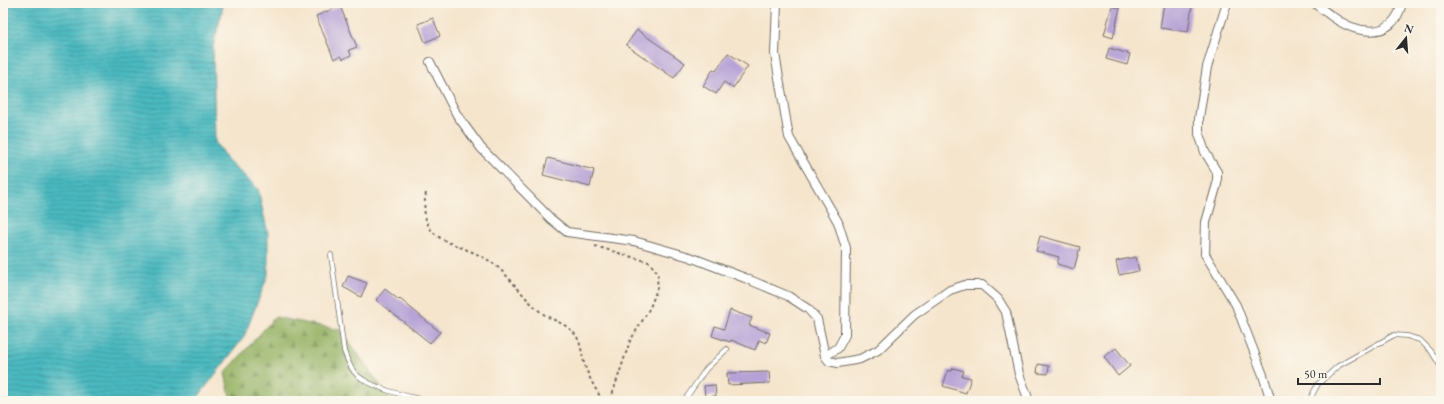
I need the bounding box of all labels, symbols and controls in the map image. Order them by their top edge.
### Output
north arrow [1386,18,1426,58]
text: N [1403,20,1415,36]
scale bar [1298,360,1380,386]
text: 50 m [1304,366,1328,382]

